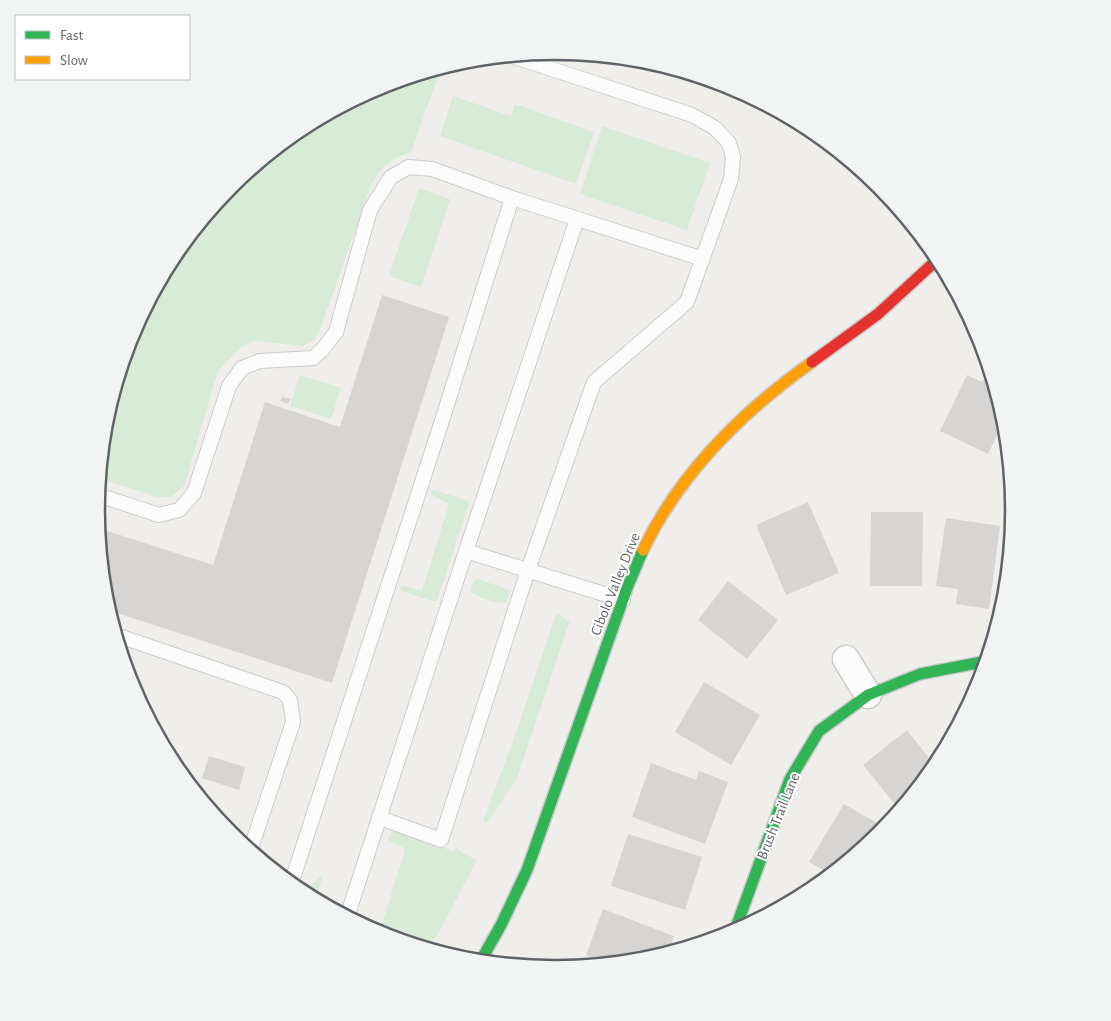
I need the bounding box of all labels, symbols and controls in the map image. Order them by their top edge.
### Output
legend [15,15,190,80]
text: Fast [60,28,84,43]
text: Slow [60,53,88,68]
street label: Cibolo Valley Drive [588,531,643,638]
street label: Brush Trail Lane [754,771,803,862]

